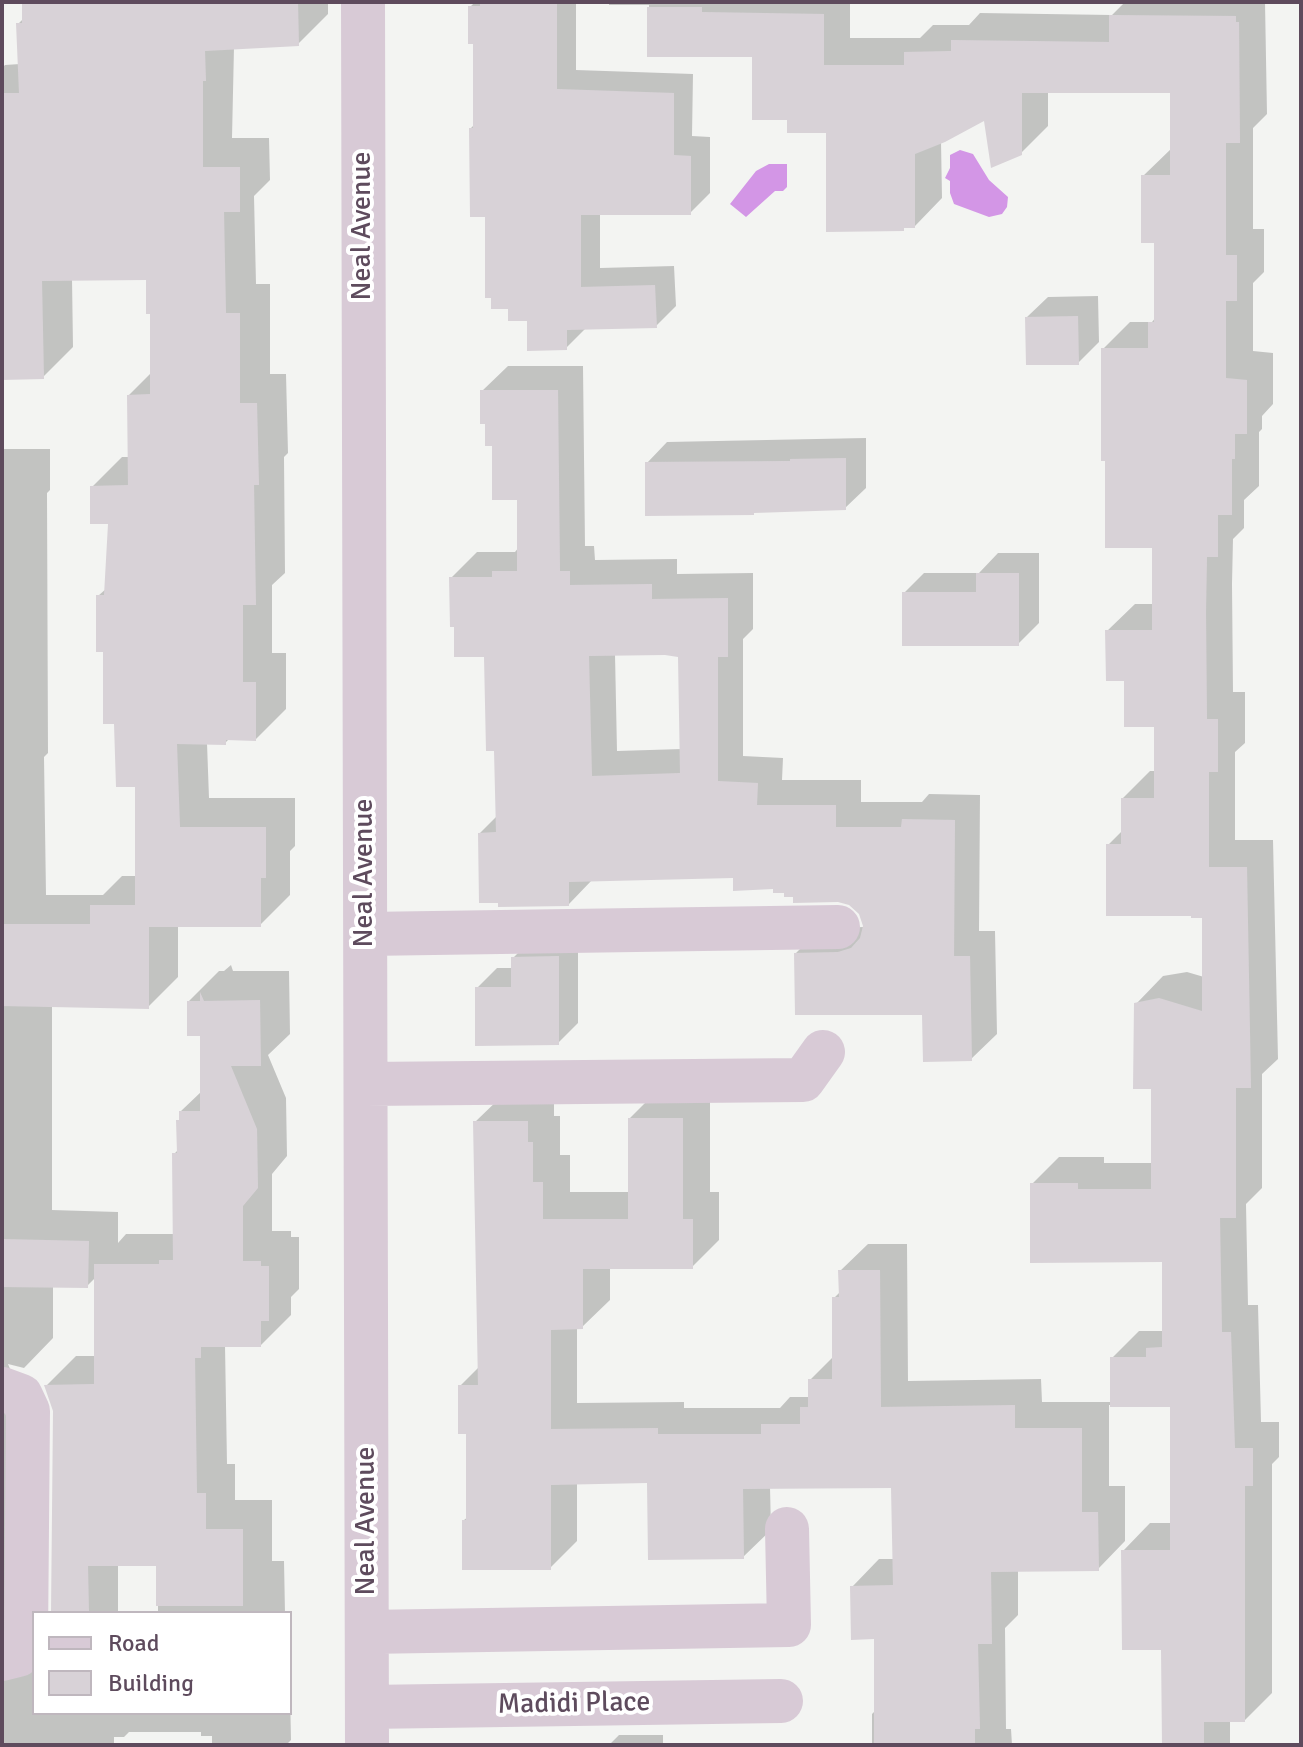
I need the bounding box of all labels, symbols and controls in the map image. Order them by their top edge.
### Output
street label: Neal Avenue [346,151,380,301]
street label: Neal Avenue [348,798,382,948]
street label: Neal Avenue [350,1446,384,1596]
legend [32,1611,292,1715]
text: Road [108,1628,159,1658]
text: Building [108,1668,194,1698]
street label: Madidi Place [497,1686,651,1722]

